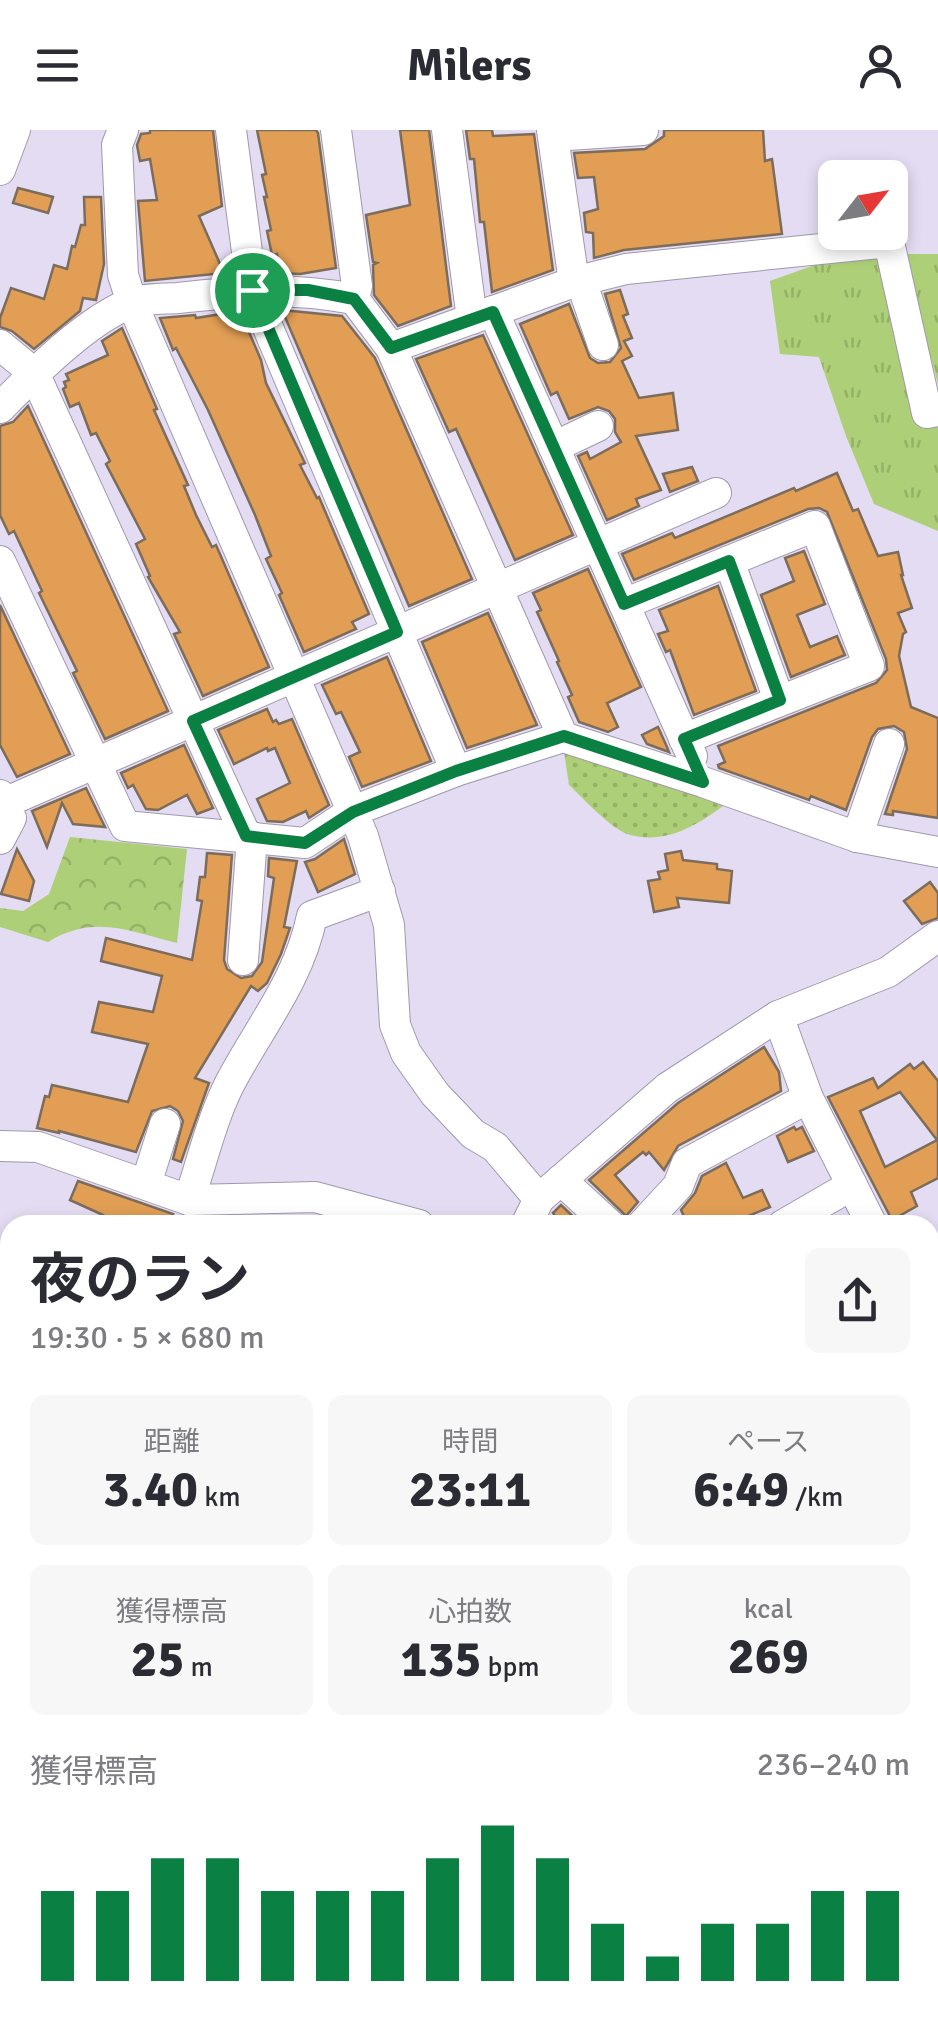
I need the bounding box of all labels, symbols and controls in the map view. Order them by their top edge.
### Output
icon: menu [30,38,85,93]
text: Milers [407,38,531,93]
icon: person [853,38,908,93]
north arrow [818,160,908,250]
map controls [818,160,908,250]
pin [210,248,295,333]
icon: arrive [225,263,280,318]
text: 夜のラン [30,1246,250,1314]
button: share [805,1248,910,1353]
text: 19:30 · 5 × 680 m [30,1318,265,1357]
text: 距離 [144,1425,200,1459]
text: 時間 [442,1425,498,1459]
text: ペース [727,1425,810,1459]
text: 3.40 [103,1459,198,1521]
text: 23:11 [409,1459,531,1521]
text: 6:49 [693,1459,789,1521]
text: km [198,1480,241,1514]
text: /km [789,1480,843,1514]
text: kcal [744,1592,793,1626]
text: 獲得標高 [116,1595,228,1629]
text: 心拍数 [428,1595,512,1629]
text: 269 [728,1626,809,1688]
text: 25 [130,1629,184,1691]
text: 135 [400,1629,481,1691]
text: m [184,1650,213,1684]
text: bpm [481,1650,540,1684]
text: 236–240 m [757,1745,910,1784]
text: 獲得標高 [30,1752,158,1791]

